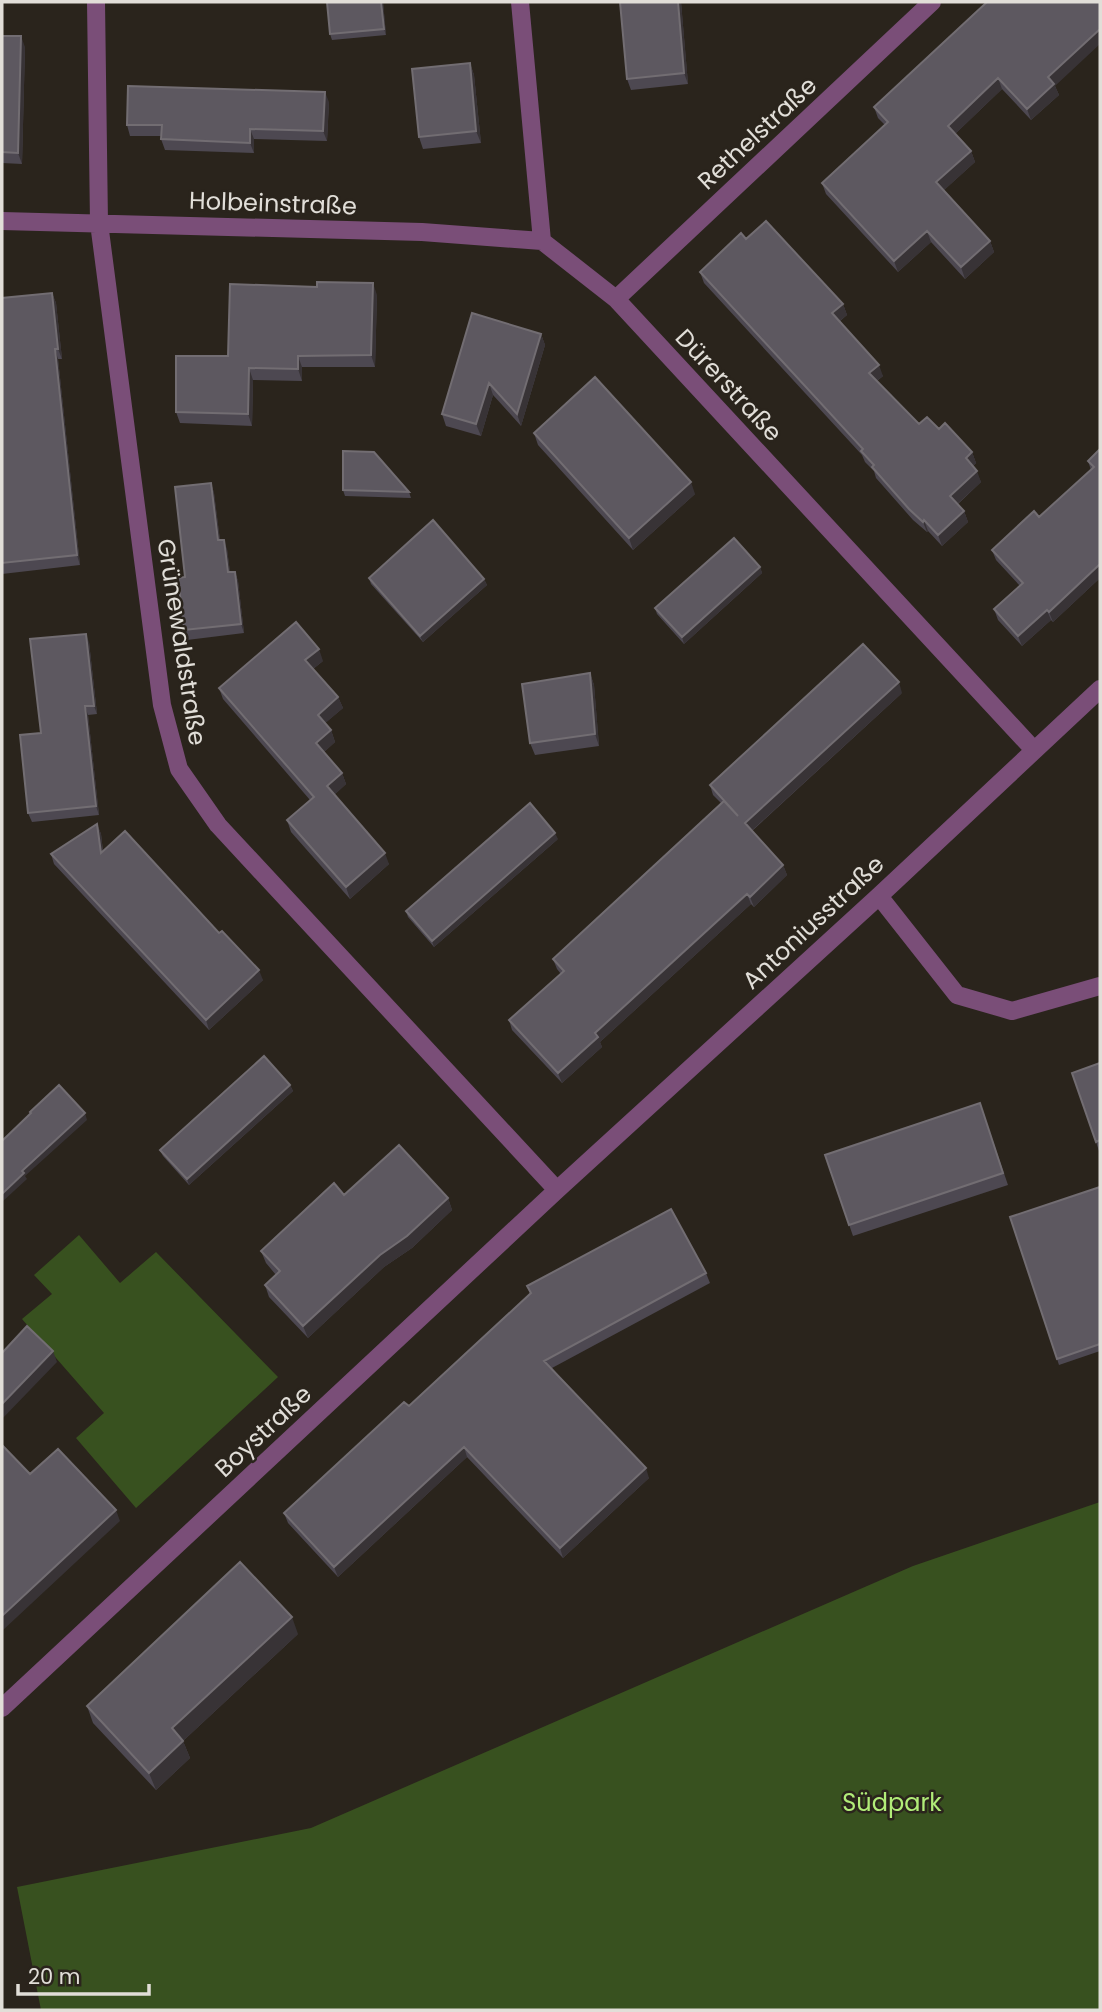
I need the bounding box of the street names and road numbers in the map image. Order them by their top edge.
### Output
street label: Rethelstraße [690,69,824,197]
street label: Holbeinstraße [189,184,357,222]
street label: Dürerstraße [668,322,790,448]
street label: Grünewaldstraße [149,536,215,748]
street label: Antoniusstraße [735,848,891,996]
street label: Boystraße [207,1378,319,1484]

